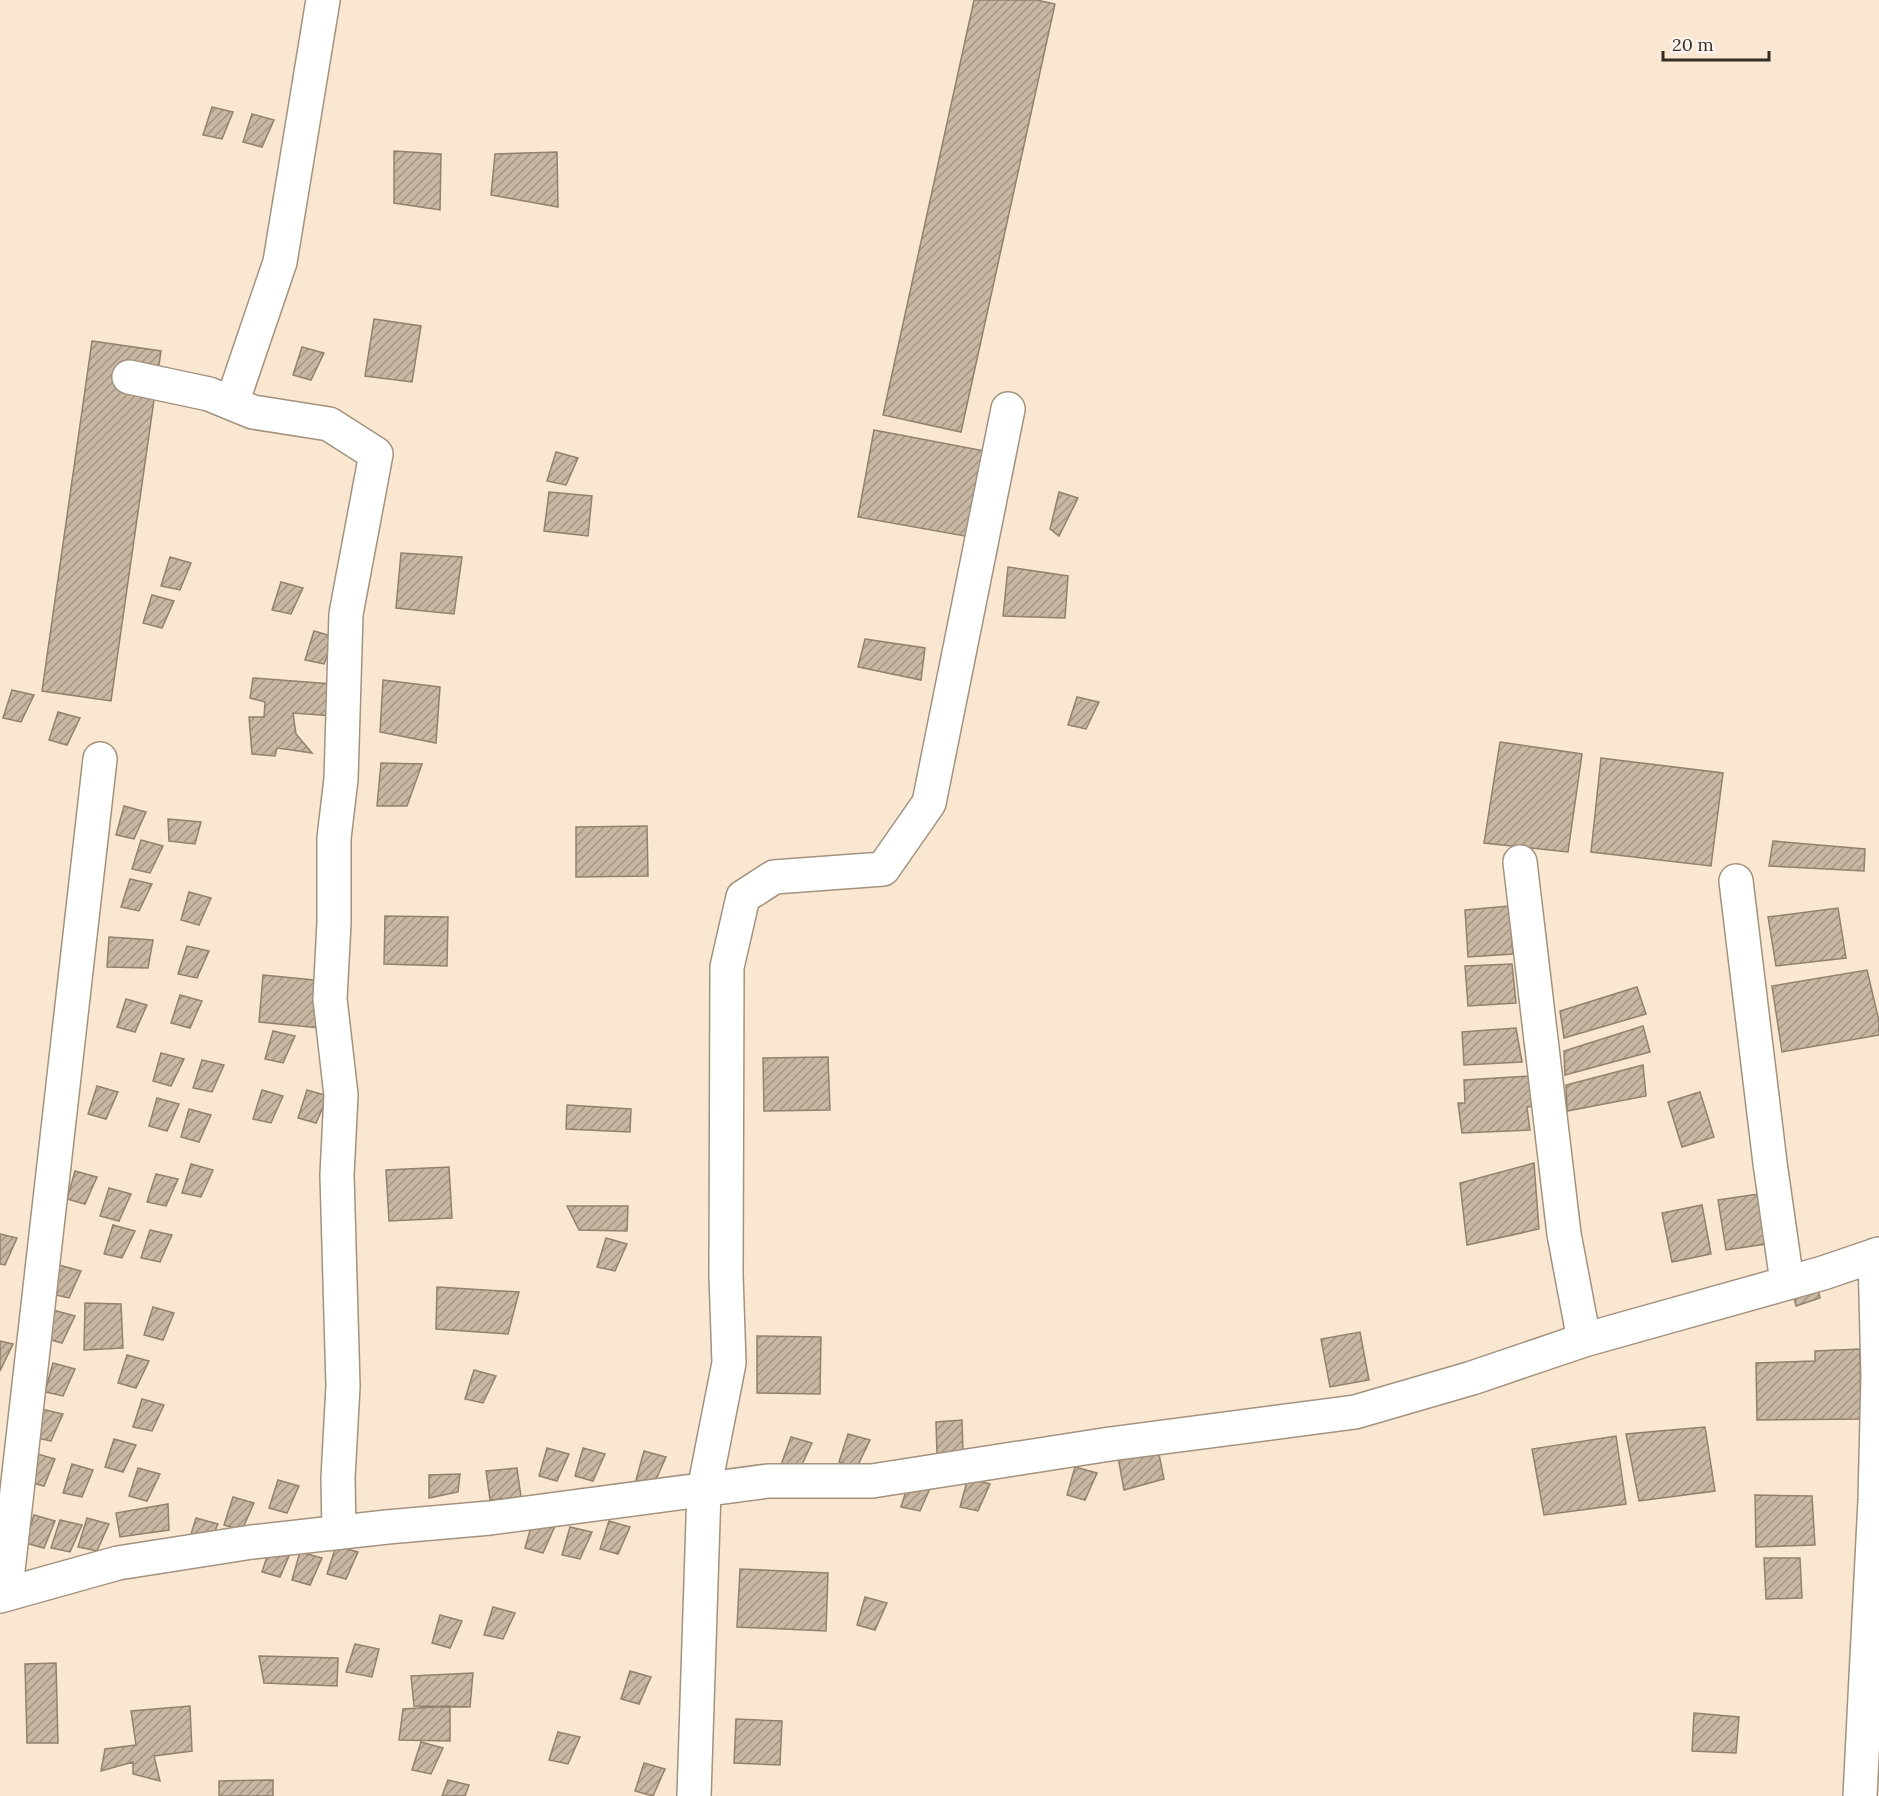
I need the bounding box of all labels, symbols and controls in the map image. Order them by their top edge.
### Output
scale bar [1663,24,1770,62]
text: 20 m [1672,33,1714,56]

